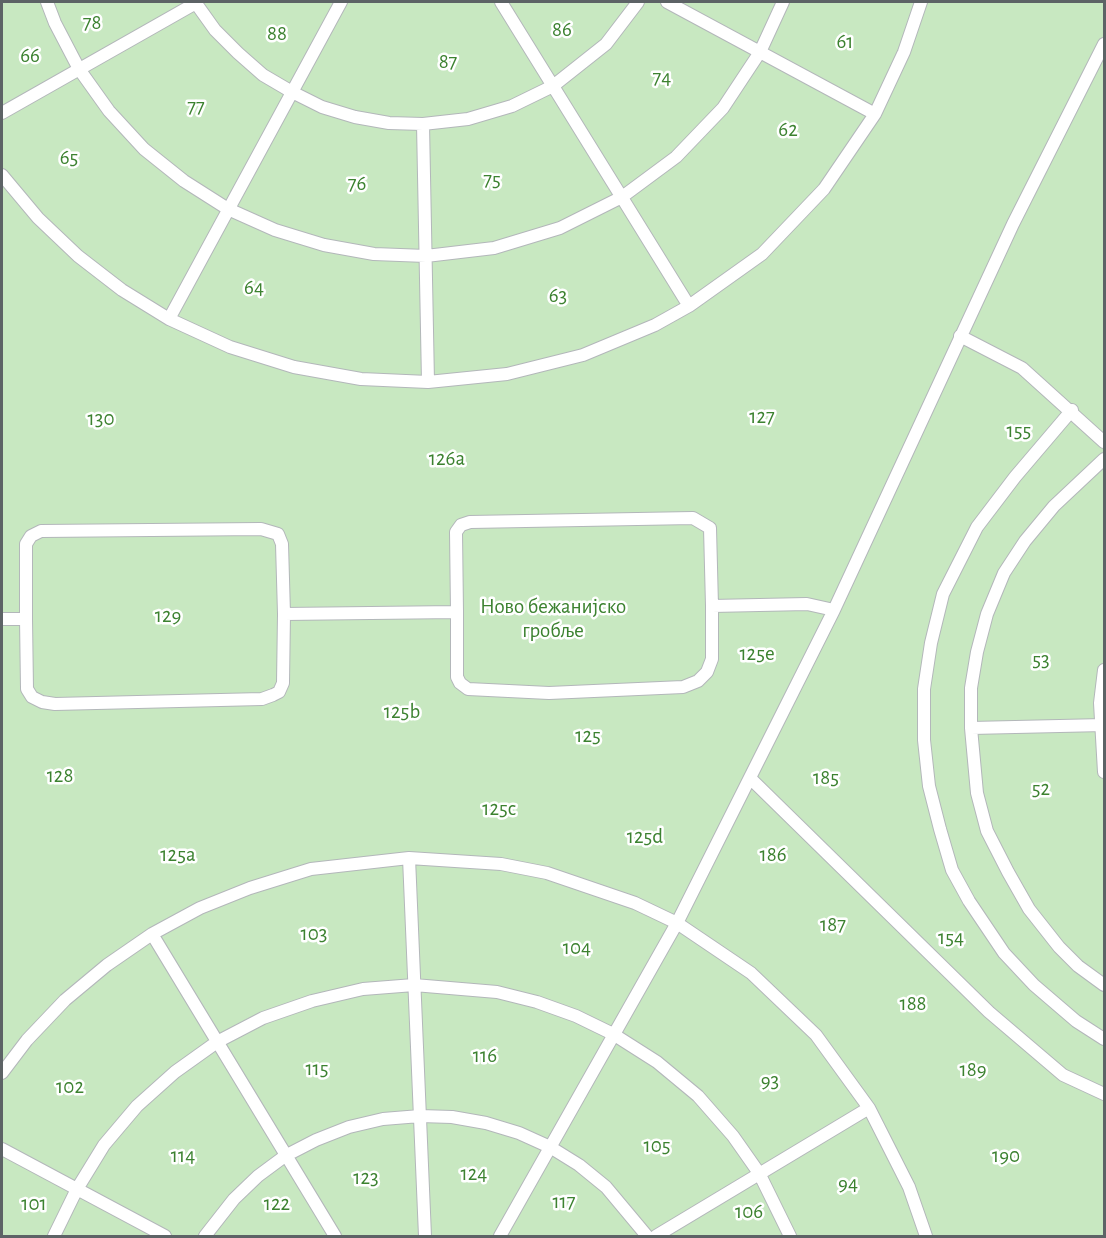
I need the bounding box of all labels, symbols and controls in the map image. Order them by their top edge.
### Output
park label: 78 [83,10,101,36]
park label: 86 [552,17,572,43]
park label: 88 [267,21,287,47]
park label: 61 [836,29,854,55]
park label: 66 [20,43,40,69]
park label: 87 [439,49,457,75]
park label: 74 [653,65,671,91]
park label: 77 [187,94,205,120]
park label: 62 [778,117,798,143]
park label: 65 [60,145,78,171]
park label: 75 [483,167,501,193]
park label: 76 [348,171,366,197]
park label: 64 [244,275,264,301]
park label: 63 [549,283,567,309]
park label: 127 [749,404,775,430]
park label: 130 [88,406,114,432]
park label: 155 [1007,418,1031,444]
park label: 126a [429,446,465,472]
park label: Ново бежанијско гробље [480,594,626,644]
park label: 129 [155,603,181,629]
park label: 125e [739,641,775,667]
park label: 53 [1032,647,1050,673]
park label: 125b [384,699,420,725]
park label: 125 [575,723,601,749]
park label: 128 [47,763,73,789]
park label: 185 [813,765,839,791]
park label: 52 [1032,776,1050,802]
park label: 125c [482,796,516,822]
park label: 125d [627,824,663,850]
park label: 125a [160,842,196,868]
park label: 186 [759,842,787,868]
park label: 187 [820,912,846,938]
park label: 103 [301,921,327,947]
park label: 154 [938,925,964,951]
park label: 104 [563,935,591,961]
park label: 188 [899,991,927,1017]
park label: 116 [473,1043,497,1069]
park label: 115 [305,1056,329,1082]
park label: 189 [959,1057,987,1083]
park label: 93 [761,1068,779,1094]
park label: 102 [56,1074,84,1100]
park label: 105 [643,1133,671,1159]
park label: 114 [171,1143,195,1169]
park label: 190 [992,1143,1020,1169]
park label: 124 [461,1161,487,1187]
park label: 123 [353,1165,379,1191]
park label: 94 [838,1171,858,1197]
park label: 117 [552,1189,576,1215]
park label: 101 [21,1191,47,1217]
park label: 122 [264,1191,290,1217]
park label: 106 [735,1199,763,1225]

